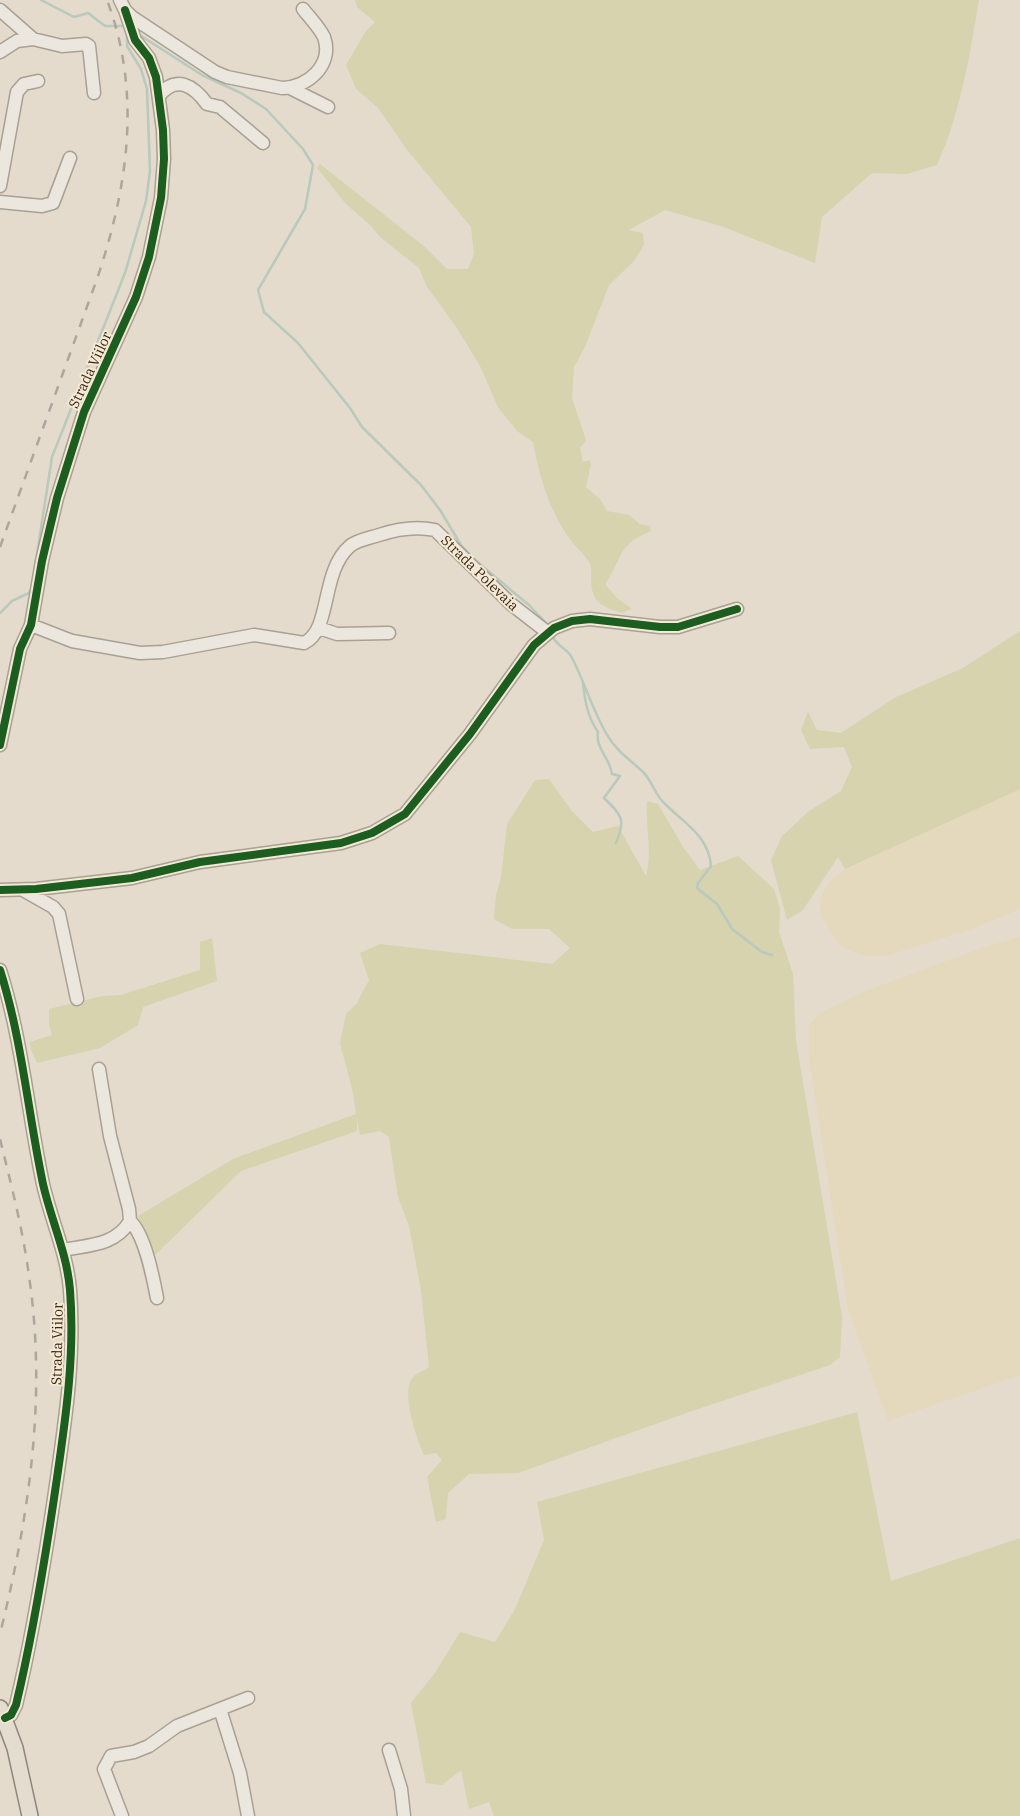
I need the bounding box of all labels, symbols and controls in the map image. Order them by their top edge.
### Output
street label: Strada Viilor [64,328,116,411]
street label: Strada Polevaia [437,531,523,615]
street label: Strada Viilor [47,1302,67,1385]

